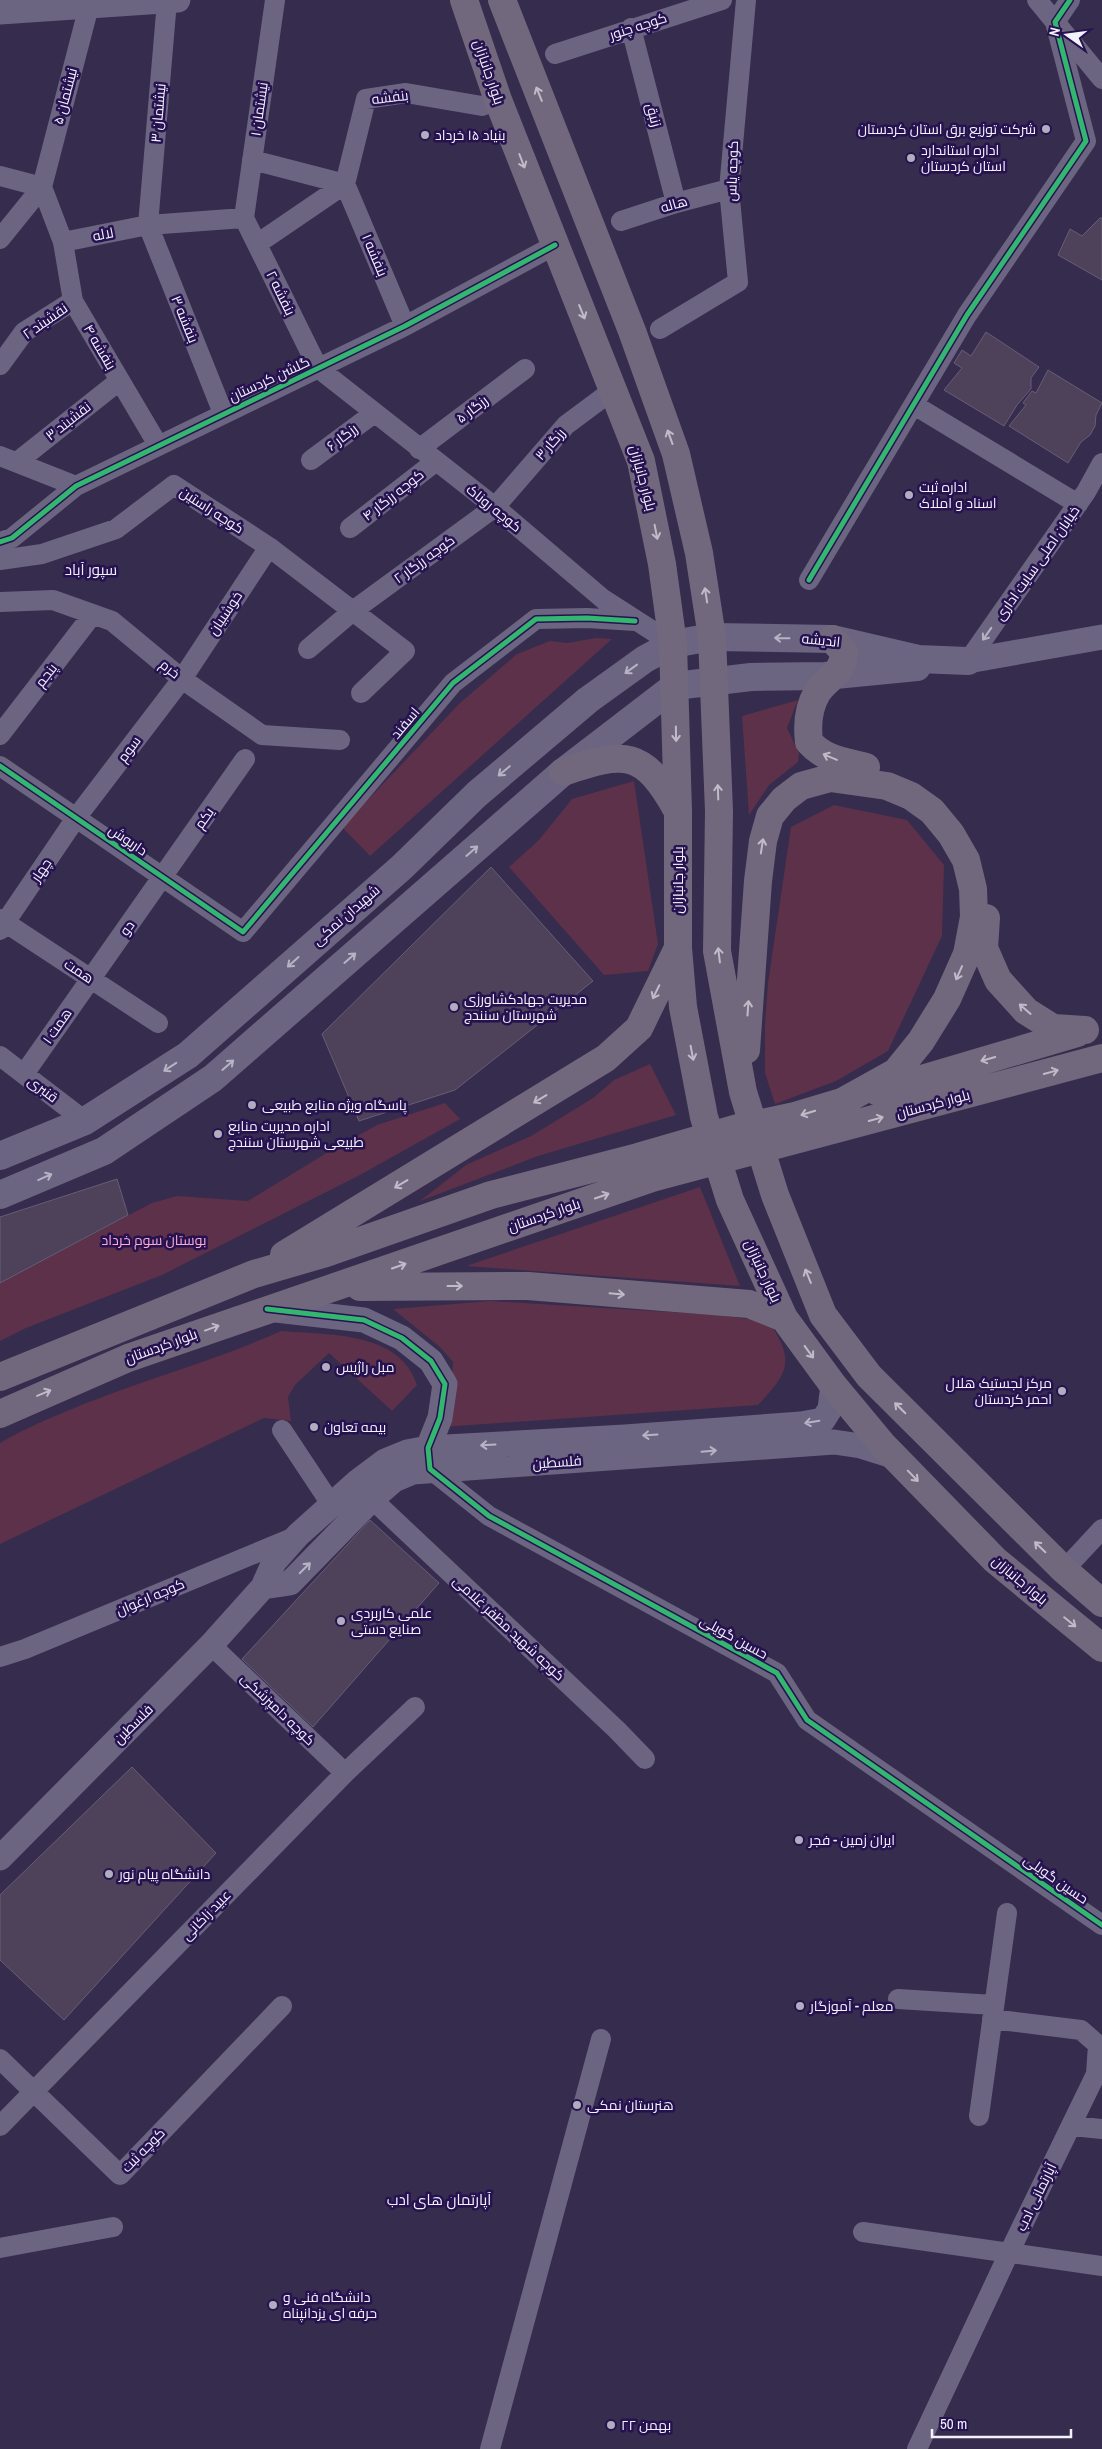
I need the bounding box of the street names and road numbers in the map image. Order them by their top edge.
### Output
street label: کوچه چنور [606,8,669,45]
street label: بلوار جانبازان [470,37,508,107]
street label: نیشتمان ۵ [49,66,81,126]
street label: نیشتمان ۱ [246,81,272,137]
street label: نیشتمان ۳ [146,83,170,143]
street label: بنفشه [371,86,409,108]
street label: زنبق [642,101,666,129]
street label: کوچه یاس [722,140,743,202]
street label: هاله [658,192,690,216]
street label: لاله [91,223,115,245]
street label: بنفشه ۱ [358,231,392,279]
street label: بنفشه ۲ [262,268,300,318]
street label: بنفشه ۳ [167,293,203,345]
street label: نقشبند ۲ [19,299,71,343]
street label: بنفشه ۴ [80,321,120,373]
street label: گلشن کردستان [226,352,312,406]
street label: رزگار ۵ [452,391,492,427]
street label: نقشبند ۳ [42,398,94,444]
street label: رزگار ۶ [323,419,361,455]
street label: رزگار ۳ [531,424,569,464]
street label: بلوار جانبازان [626,443,660,513]
street label: کوچه رزگار ۴ [359,465,428,525]
street label: کوچه روناک [462,480,525,537]
street label: کوچه راستین [176,483,247,538]
street label: خیابان اصلی سایت اداری [991,502,1083,624]
street label: کوچه رزگار ۲ [390,531,459,588]
street label: خوشبیان [204,588,246,638]
street label: اندیشه [801,629,841,651]
street label: خرم [156,655,184,683]
street label: پنجم [31,659,62,691]
street label: اسفند [387,703,423,743]
street label: سوم [113,732,146,766]
street label: یکم [190,804,219,833]
street label: داریوش [105,821,151,859]
street label: بلوار جانبازان [669,846,687,914]
street label: چهار [26,855,56,887]
street label: شهیدان نمکی [309,881,383,949]
street label: دو [115,917,139,939]
street label: همت [61,955,97,987]
street label: همت ۱ [38,1005,76,1047]
street label: قنبری [24,1072,62,1106]
street label: بلوار کردستان [894,1086,972,1122]
street label: بلوار کردستان [505,1194,583,1236]
street label: بلوار جانبازان [741,1237,785,1305]
street label: بلوار کردستان [122,1325,200,1367]
street label: فلسطین [532,1451,582,1473]
street label: بلوار جانبازان [988,1551,1052,1609]
street label: کوچه شهید مظفر غلامی [449,1572,569,1685]
street label: کوچه ارغوان [113,1574,187,1620]
street label: حسین گویلی [697,1611,771,1663]
street label: کوچه دامپزشکی [236,1669,319,1750]
street label: فلسطین [109,1700,157,1748]
street label: حسین گویلی [1020,1850,1092,1908]
street label: عبید زاکانی [177,1886,235,1944]
street label: کوچه ثبت [117,2124,169,2177]
street label: آپارتمانی ادب [1012,2160,1061,2234]

